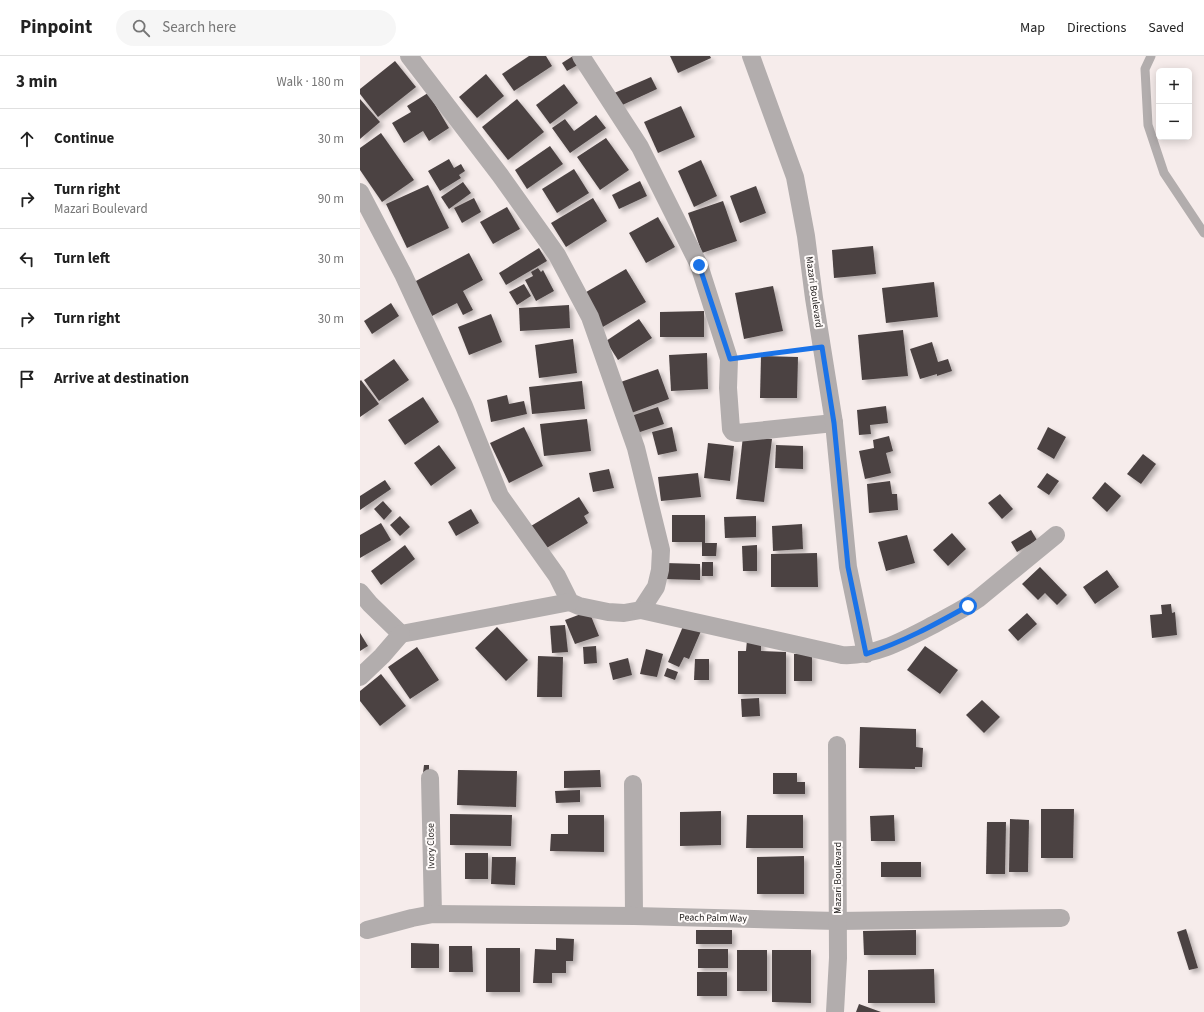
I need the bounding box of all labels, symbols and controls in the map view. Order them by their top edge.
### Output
search box [116,10,396,46]
text: Pinpoint [20,14,92,41]
icon: search [130,17,152,39]
text: Search here [162,17,236,38]
text: Map [1020,18,1045,38]
text: Directions [1067,18,1126,38]
text: Saved [1148,18,1184,38]
map controls [1156,68,1192,140]
button: + [1156,68,1192,104]
text: 3 min [16,70,57,94]
text: Walk · 180 m [276,73,344,91]
button: − [1156,104,1192,140]
icon: ahead [16,128,38,150]
text: Continue [54,128,114,149]
text: 30 m [318,130,344,148]
text: Turn right [54,179,120,200]
icon: right [16,188,38,210]
text: 90 m [318,190,344,208]
text: Mazari Boulevard [54,200,148,218]
icon: left [16,248,38,270]
text: Turn left [54,248,110,269]
text: 30 m [318,250,344,268]
street label: Mazari Boulevard [802,255,826,329]
route end [690,256,708,274]
icon: right [16,308,38,330]
text: Turn right [54,308,120,329]
text: 30 m [318,310,344,328]
icon: arrive [16,368,38,390]
text: Arrive at destination [54,368,189,389]
route start [959,597,977,615]
street label: Ivory Close [424,823,438,869]
street label: Mazari Boulevard [831,842,845,914]
street label: Peach Palm Way [679,910,747,926]

